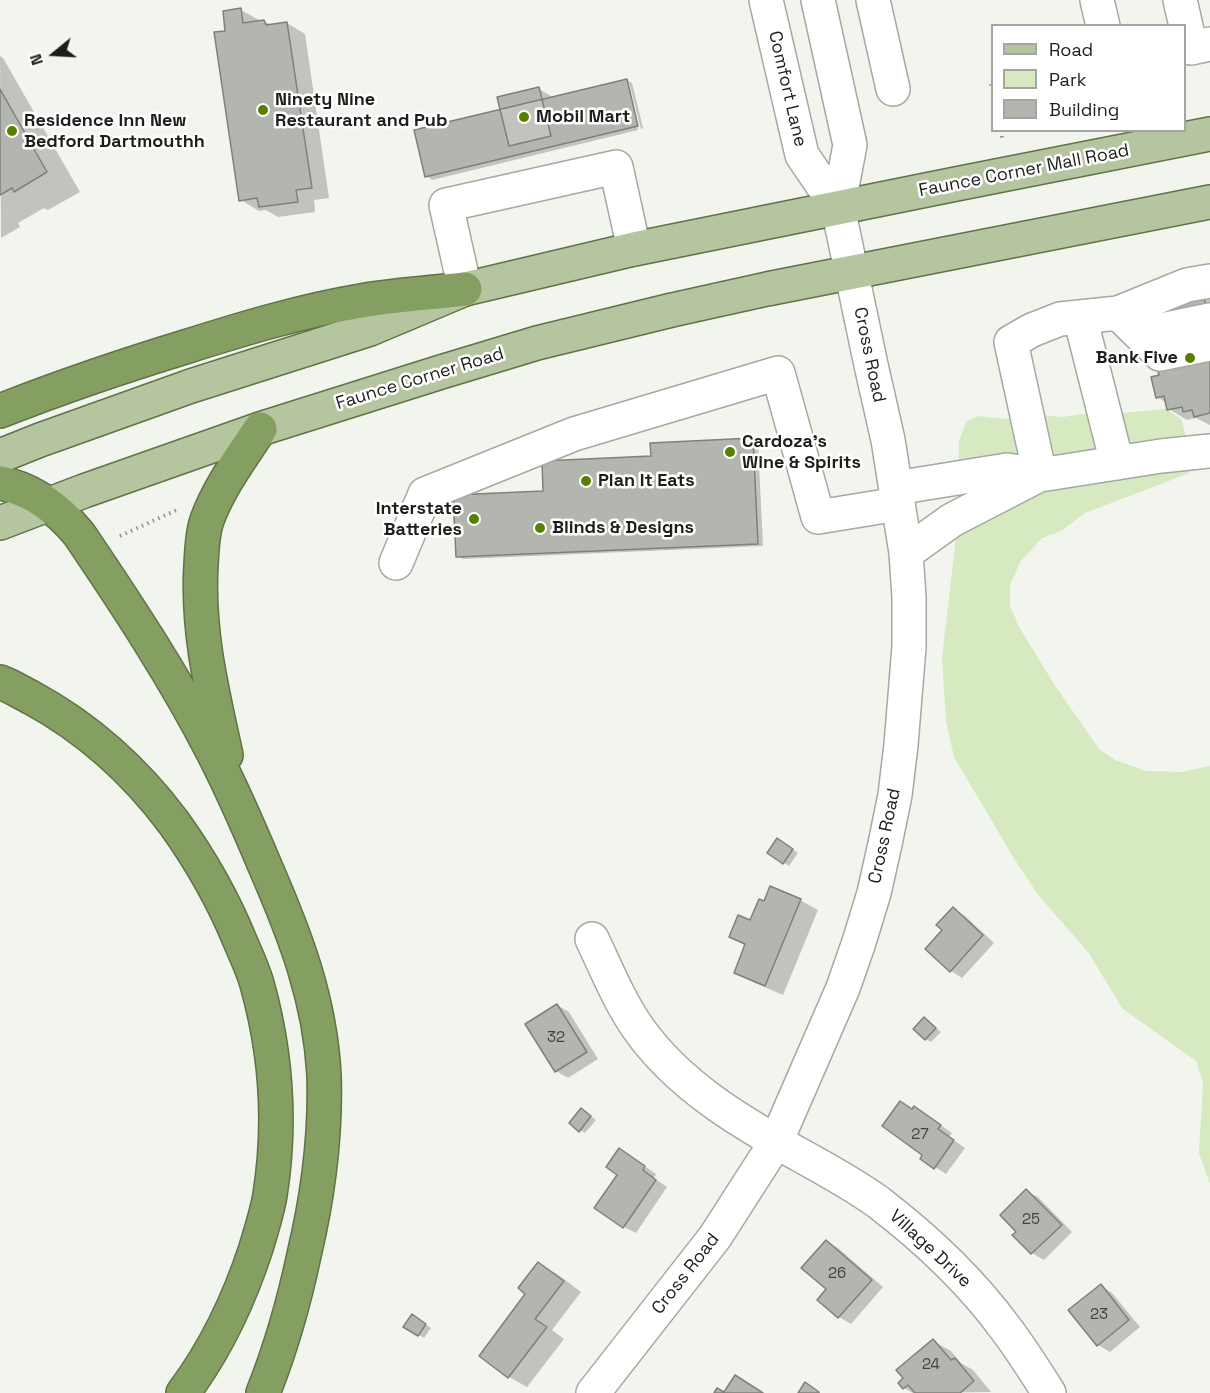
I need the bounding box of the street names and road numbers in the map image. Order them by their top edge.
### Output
street label: Comfort Lane [763,29,811,149]
street label: Faunce Corner Mall Road [917,140,1131,202]
street label: Cross Road [848,305,890,405]
street label: Faunce Corner Road [333,343,507,415]
street label: Cross Road [864,786,906,886]
street label: Village Drive [884,1205,976,1293]
street label: Cross Road [648,1229,724,1319]

